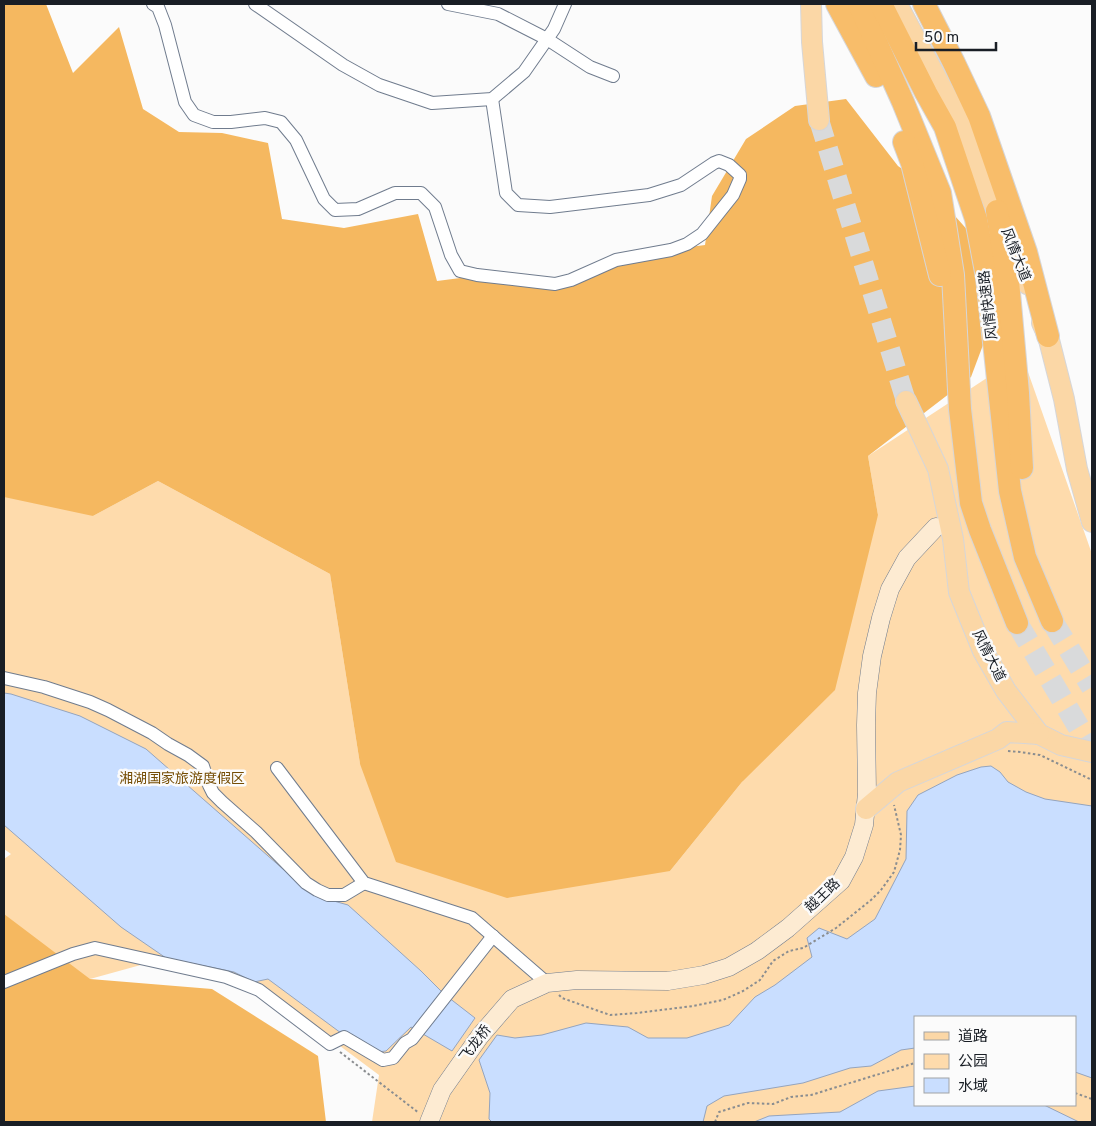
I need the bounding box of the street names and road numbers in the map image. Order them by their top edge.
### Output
street label: 风情大道 [997,226,1033,284]
street label: 风情快速路 [976,269,1002,341]
street label: 风情大道 [968,627,1008,685]
street label: 越王路 [802,875,844,917]
street label: 飞龙桥 [456,1022,495,1066]

